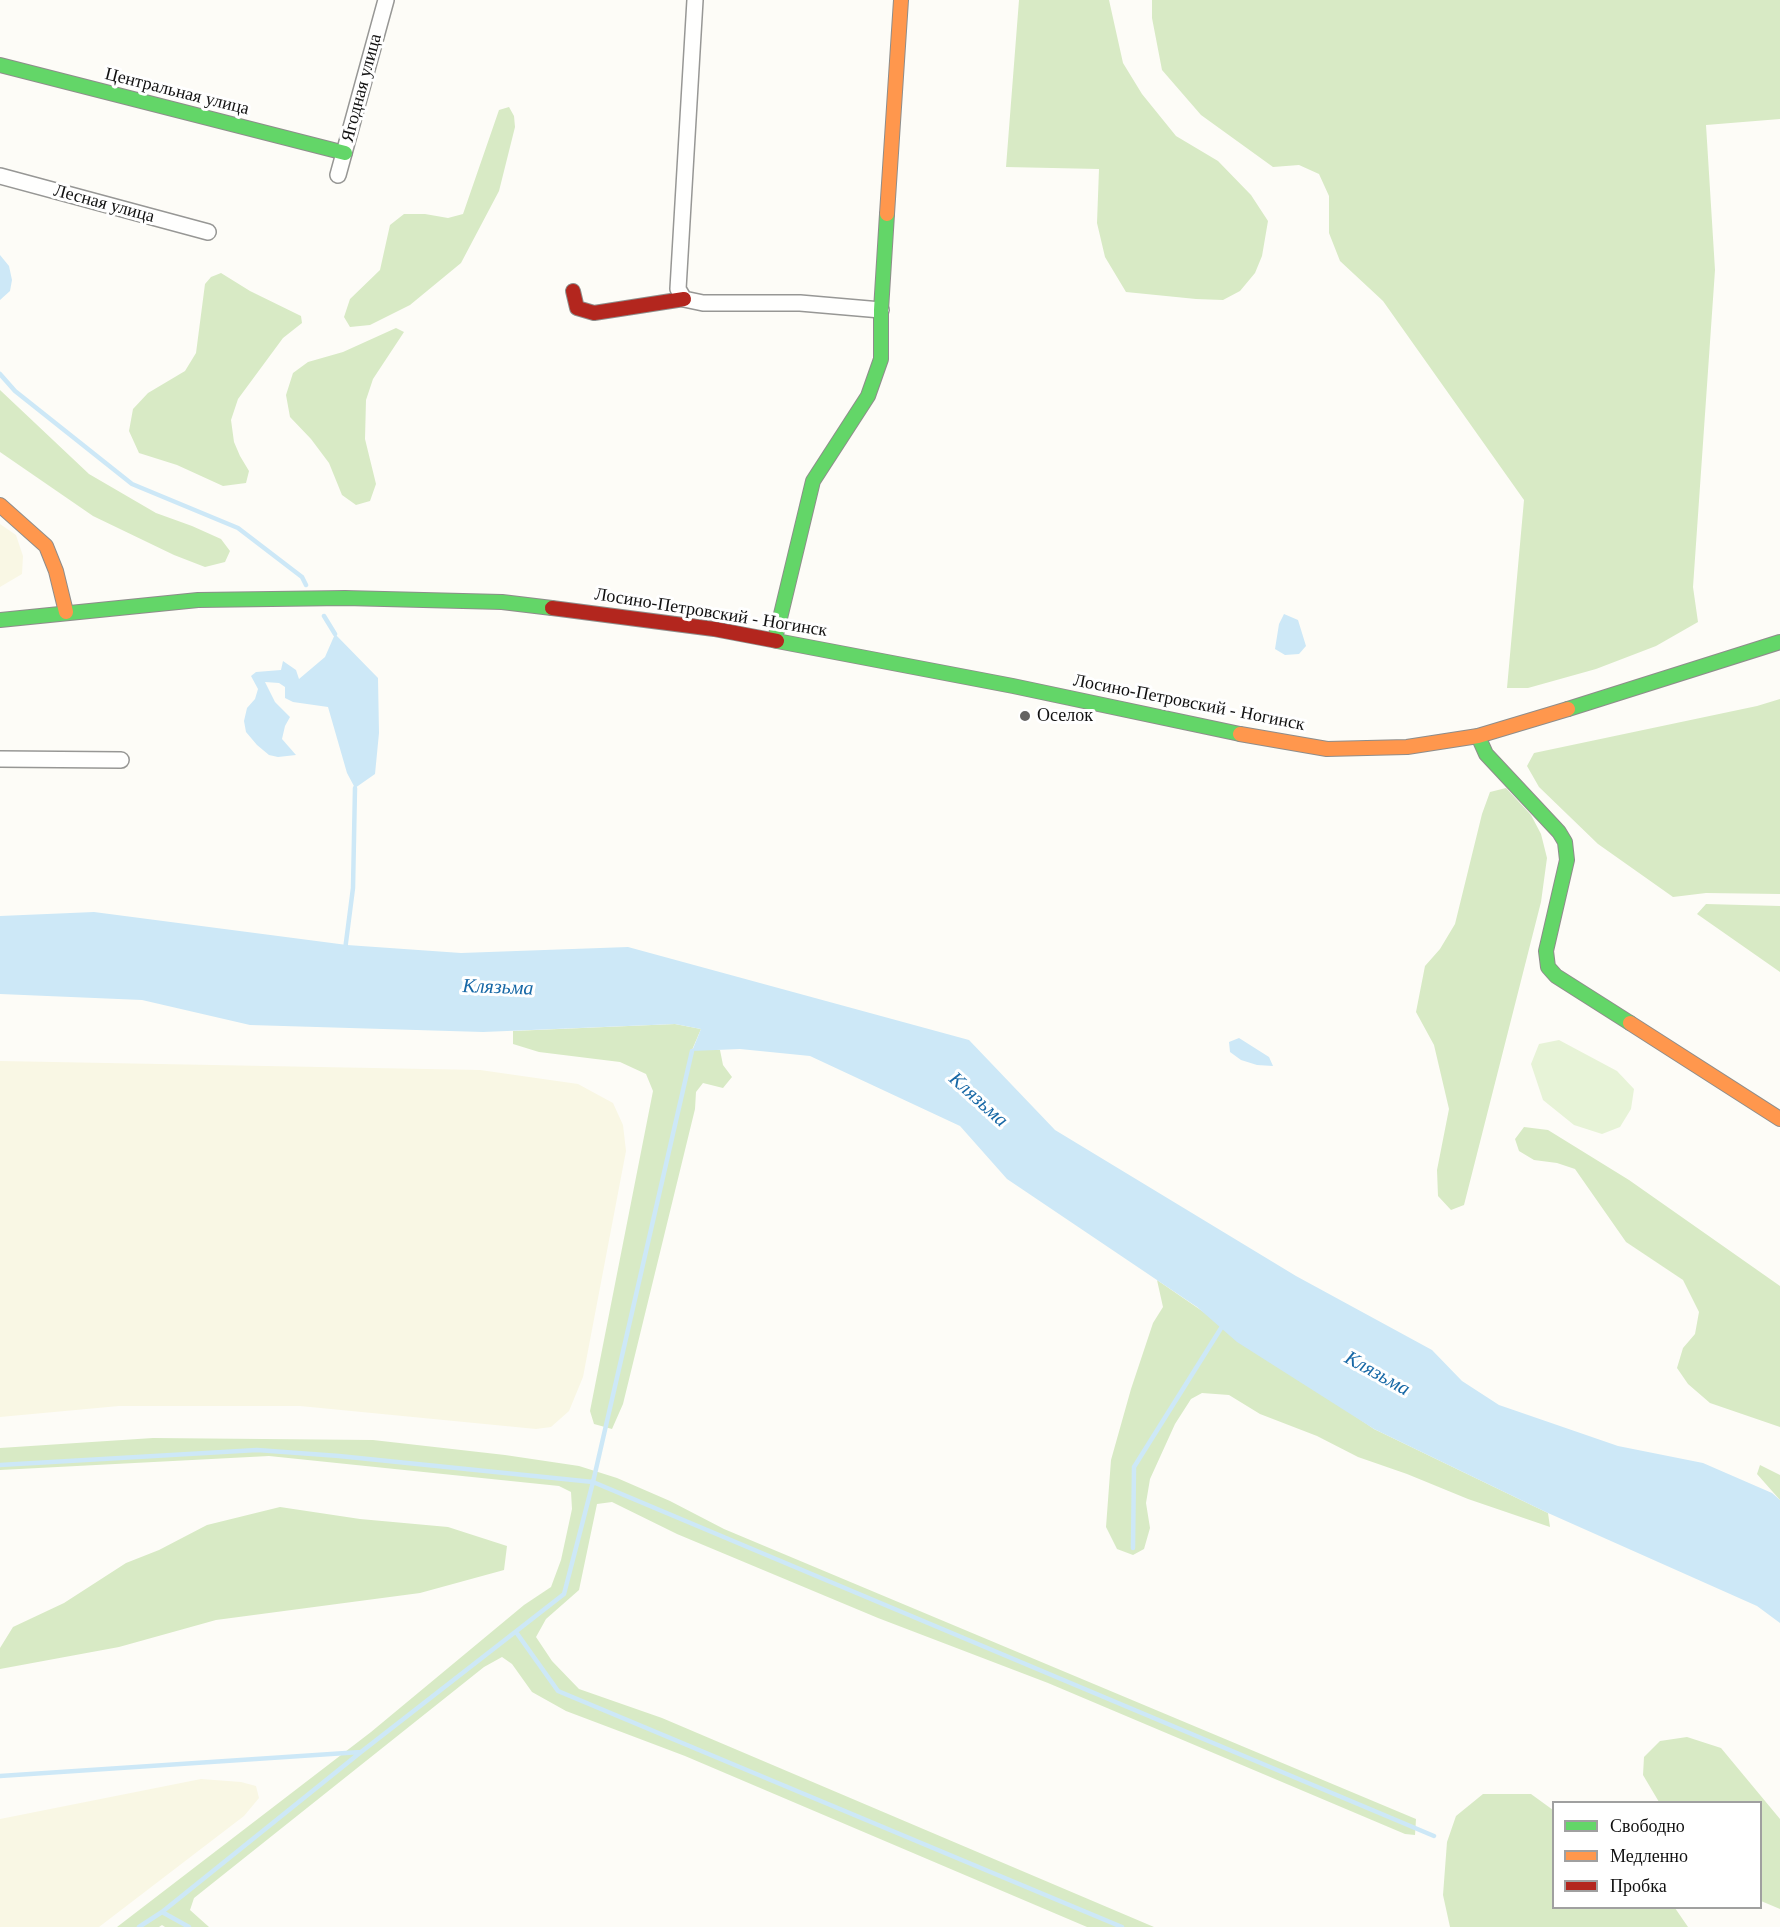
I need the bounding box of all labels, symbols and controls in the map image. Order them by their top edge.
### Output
street label: Ягодная улица [337,31,387,145]
street label: Центральная улица [103,64,251,120]
street label: Лесная улица [51,180,157,228]
street label: Лосино-Петровский - Ногинск [593,584,829,642]
street label: Лосино-Петровский - Ногинск [1071,670,1307,736]
place label: Оселок [1037,705,1093,727]
marker: Оселок [1018,709,1032,723]
water label: Клязьма [462,975,534,1001]
water label: Клязьма [944,1067,1012,1133]
water label: Клязьма [1340,1346,1414,1402]
legend [1552,1801,1762,1909]
text: Свободно [1610,1816,1685,1836]
text: Медленно [1610,1846,1688,1866]
text: Пробка [1610,1876,1667,1896]

